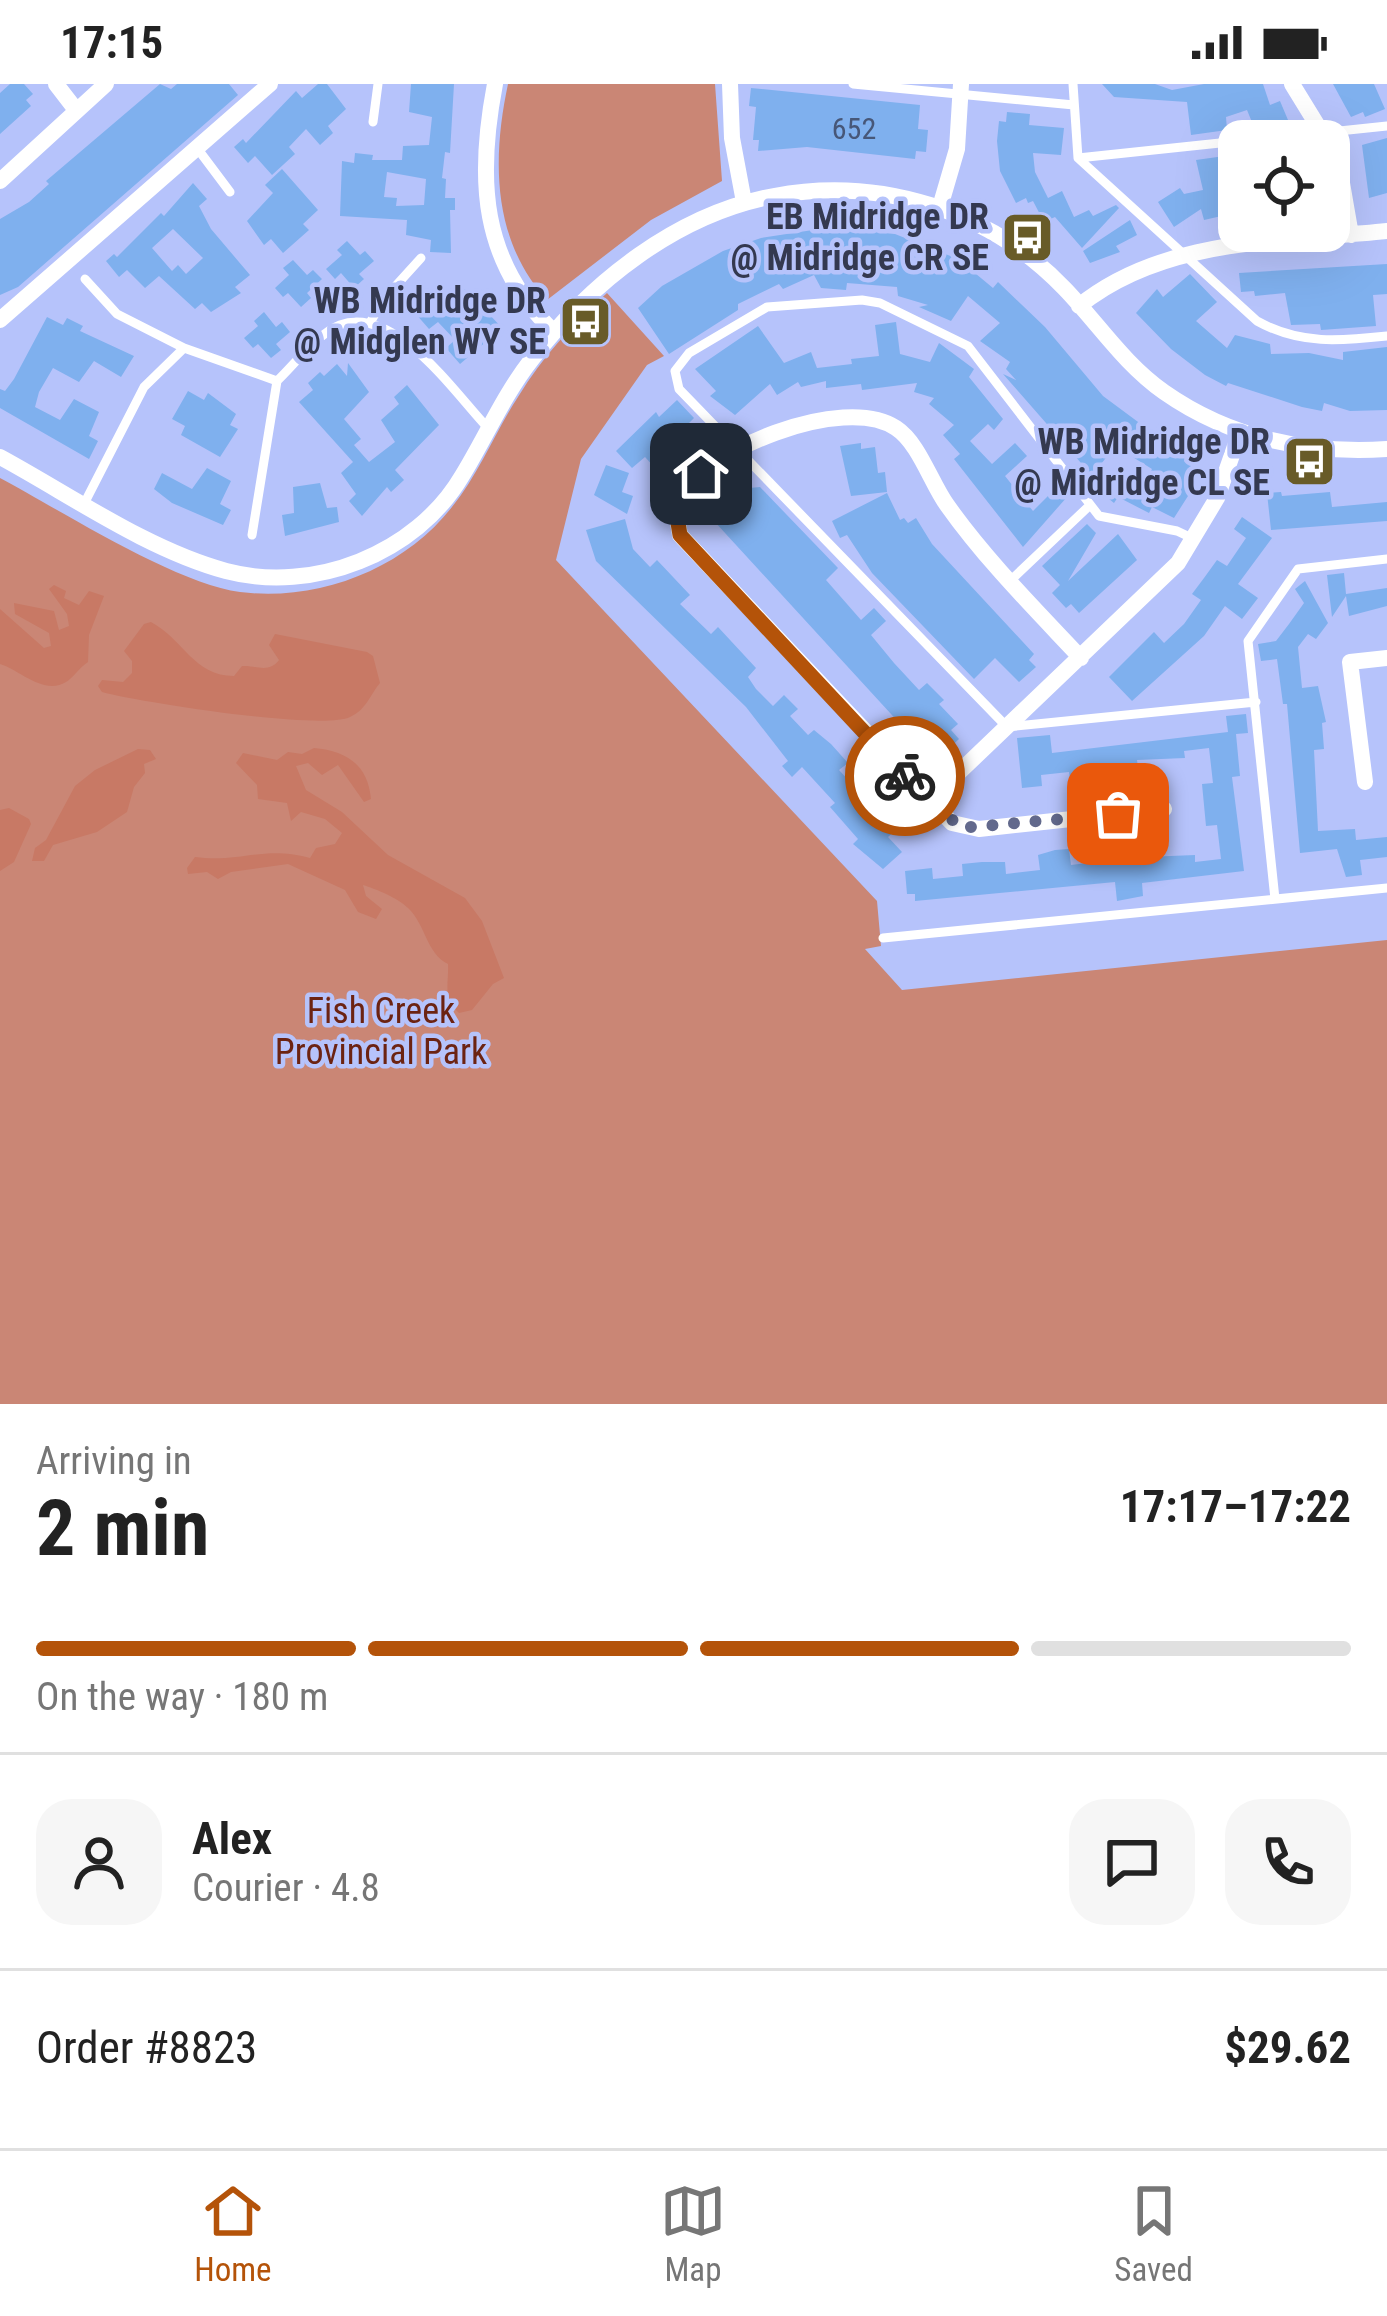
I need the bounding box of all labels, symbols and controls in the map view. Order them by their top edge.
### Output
text: 17:15 [60,16,163,69]
house number: 652 [832,111,876,146]
map controls [1218,120,1350,252]
button: locate [1218,120,1350,252]
place label: EB Midridge DR @ Midridge CR SE [731,196,989,279]
bus stop icon: EB Midridge DR @ Midridge CR SE [1000,209,1056,265]
place label: WB Midridge DR @ Midglen WY SE [294,280,546,363]
bus stop icon: WB Midridge DR @ Midglen WY SE [557,293,613,349]
place label: WB Midridge DR @ Midridge CL SE [1014,421,1270,504]
pin [650,423,752,525]
bus stop icon: WB Midridge DR @ Midridge CL SE [1281,434,1337,490]
icon: home [668,441,734,507]
courier [845,716,965,836]
icon: bike [872,743,938,809]
pin [1067,763,1169,865]
icon: bag [1085,781,1151,847]
park label: Fish Creek Provincial Park [275,990,487,1073]
text: Arriving in [36,1438,192,1484]
text: 17:17–17:22 [1120,1480,1351,1533]
text: 2 min [36,1483,209,1574]
text: On the way · 180 m [36,1674,328,1720]
button: person [36,1799,162,1925]
button: chat [1069,1799,1195,1925]
button: phone [1225,1799,1351,1925]
text: Alex [192,1812,272,1865]
text: Courier · 4.8 [192,1865,380,1911]
text: Order #8823 [36,2021,257,2074]
text: $29.62 [1224,2021,1351,2074]
tab: Home [194,2178,272,2289]
tab: Map [660,2178,726,2289]
tab: Saved [1114,2178,1193,2289]

